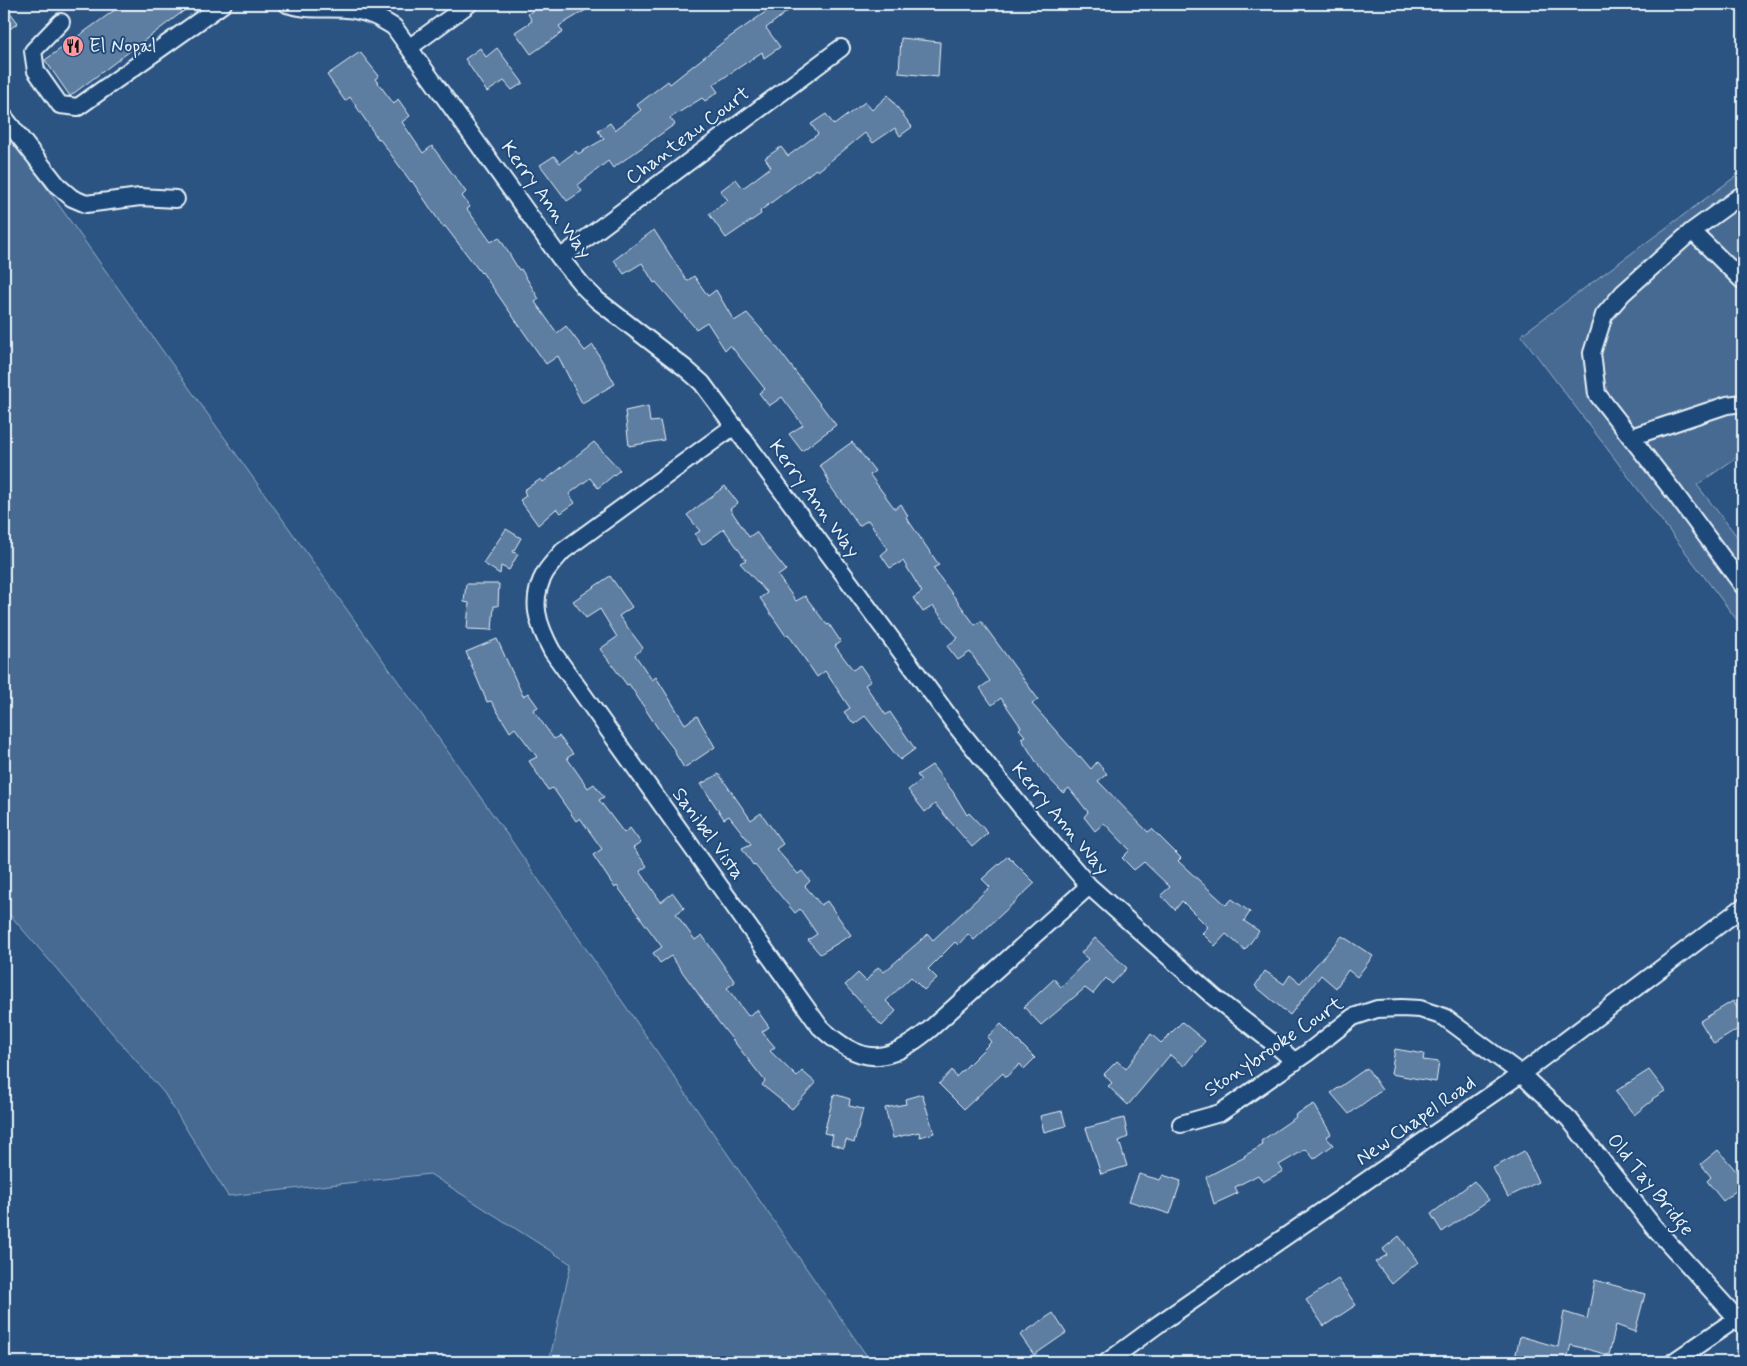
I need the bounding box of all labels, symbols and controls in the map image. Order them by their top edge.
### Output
place label: El Nopal [89,33,156,60]
restaurant icon: El Nopal [61,34,85,58]
street label: Chanteau Court [620,80,756,192]
street label: Kerry Ann Way [494,136,598,264]
street label: Kerry Ann Way [762,435,866,563]
street label: Kerry Ann Way [1005,757,1115,881]
street label: Sanibel Vista [665,782,751,886]
street label: Stonybrooke Court [1199,990,1349,1104]
street label: New Chapel Road [1351,1070,1481,1172]
street label: Old Tay Bridge [1599,1128,1700,1243]

